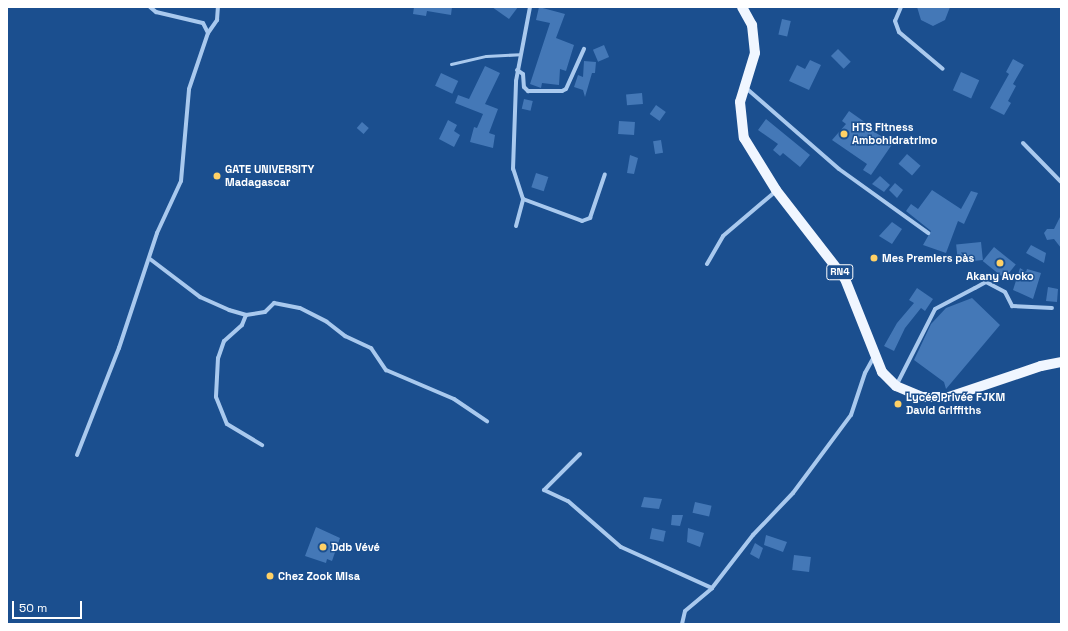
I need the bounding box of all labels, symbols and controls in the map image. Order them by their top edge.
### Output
place label: HTS Fitness Ambohidratrimo [852,121,937,147]
marker: HTS Fitness Ambohidratrimo [839,129,849,139]
place label: GATE UNIVERSITY Madagascar [225,163,314,189]
marker: GATE UNIVERSITY Madagascar [212,171,222,181]
place label: Mes Premiers pàs [882,251,974,265]
marker: Mes Premiers pàs [869,253,879,263]
marker: Akany Avoko [995,258,1005,268]
road number: RN4 [826,264,854,280]
place label: Akany Avoko [966,269,1034,283]
place label: Lycée Privée FJKM David Griffiths [906,391,1005,417]
marker: Lycée Privée FJKM David Griffiths [893,399,903,409]
place label: Ddb Vévé [331,540,380,554]
marker: Ddb Vévé [318,542,328,552]
place label: Chez Zook Misa [278,569,360,583]
marker: Chez Zook Misa [265,571,275,581]
scale bar [14,593,84,619]
text: 50 m [19,600,47,616]

